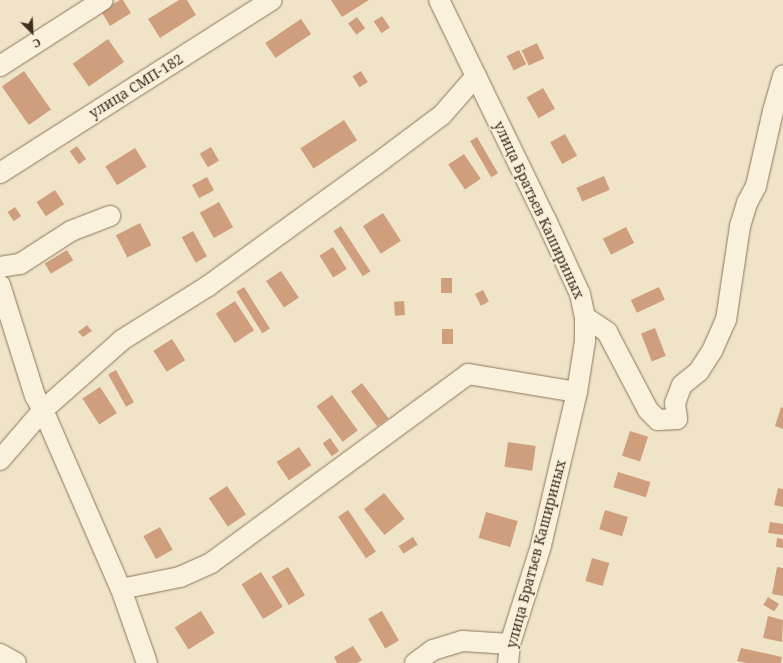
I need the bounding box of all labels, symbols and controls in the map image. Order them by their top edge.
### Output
north arrow [12,12,52,52]
text: С [31,35,43,52]
street label: улица СМП-182 [86,50,186,122]
street label: улица Братьев Кашириных [490,118,588,302]
street label: улица Братьев Кашириных [503,458,569,650]

